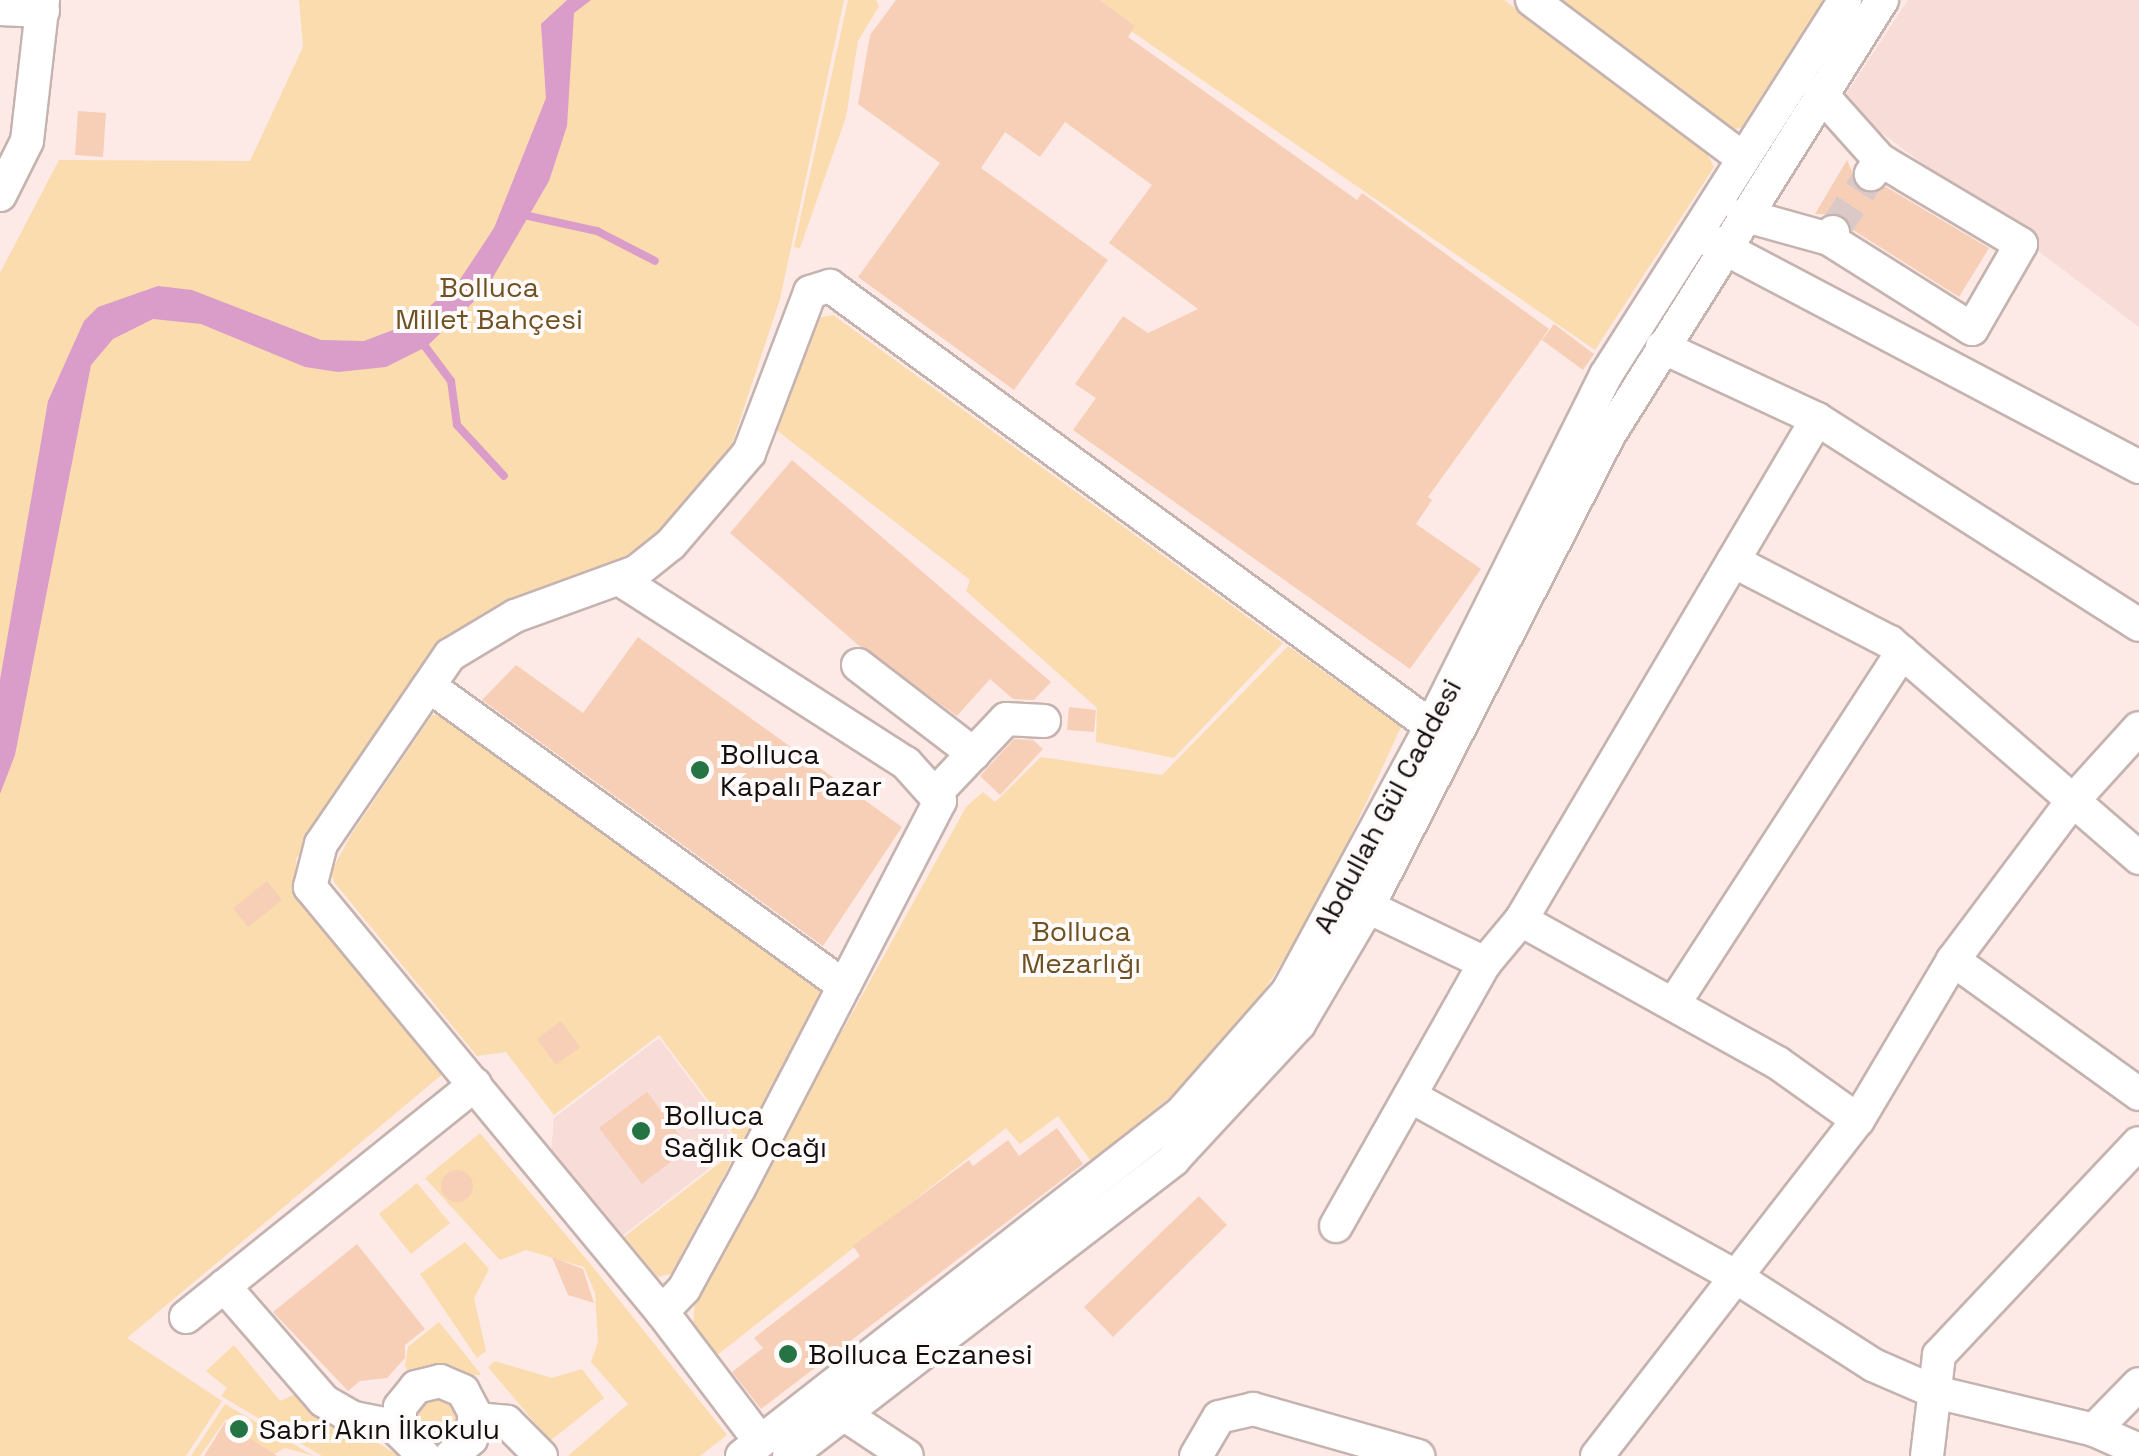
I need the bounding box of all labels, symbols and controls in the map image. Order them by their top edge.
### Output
park label: Bolluca Millet Bahçesi [395,270,583,336]
street label: Abdullah Gül Caddesi [1306,673,1468,939]
place label: Bolluca Kapalı Pazar [720,737,882,803]
marker: Bolluca Kapalı Pazar [689,759,711,781]
park label: Bolluca Mezarlığı [1021,914,1141,980]
place label: Bolluca Sağlık Ocağı [664,1098,827,1164]
marker: Bolluca Sağlık Ocağı [628,1118,654,1144]
place label: Bolluca Eczanesi [808,1337,1033,1371]
marker: Bolluca Eczanesi [777,1343,799,1365]
place label: Sabri Akın İlkokulu [259,1412,500,1446]
marker: Sabri Akın İlkokulu [228,1418,250,1440]

